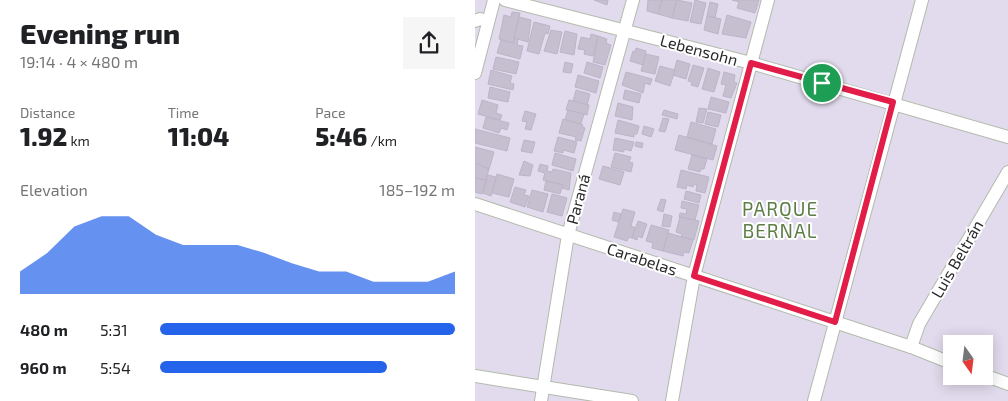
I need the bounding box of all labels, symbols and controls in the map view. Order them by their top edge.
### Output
text: Evening run [20,16,180,50]
button: share [403,17,455,69]
street label: Lebensohn [658,30,740,69]
text: 19:14 · 4 × 480 m [20,52,138,71]
pin [801,62,843,104]
icon: arrive [808,69,836,97]
text: Distance [20,104,75,121]
text: Time [168,104,199,121]
text: Pace [315,104,345,121]
text: 1.92 [20,121,67,151]
text: 11:04 [168,121,229,151]
text: 5:46 [315,121,367,151]
text: km [67,132,90,149]
text: /km [367,132,397,149]
street label: Paraná [562,172,593,226]
text: Elevation [20,180,88,199]
text: 185–192 m [379,180,455,199]
district label: PARQUE BERNAL [742,197,818,242]
street label: Luis Beltrán [927,216,986,301]
street label: Carabelas [605,238,680,279]
text: 480 m [20,320,68,339]
text: 5:31 [100,320,128,339]
north arrow [943,335,993,385]
map controls [943,335,993,385]
text: 960 m [20,358,67,377]
text: 5:54 [100,358,131,377]

